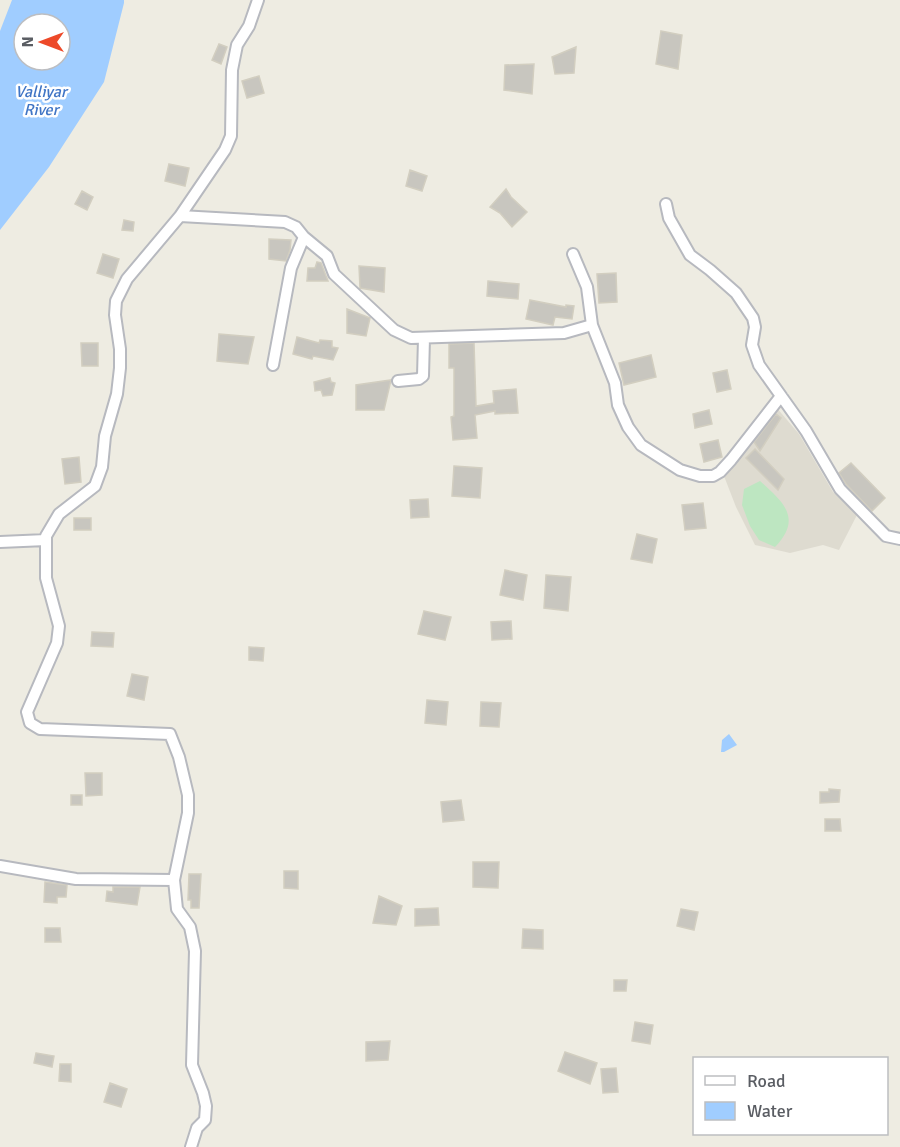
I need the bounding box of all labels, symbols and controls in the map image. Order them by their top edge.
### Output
north arrow [12,12,72,72]
text: N [18,36,38,48]
water label: Valliyar River [15,82,69,120]
legend [693,1057,888,1135]
text: Road [747,1070,786,1092]
text: Water [747,1100,793,1122]

